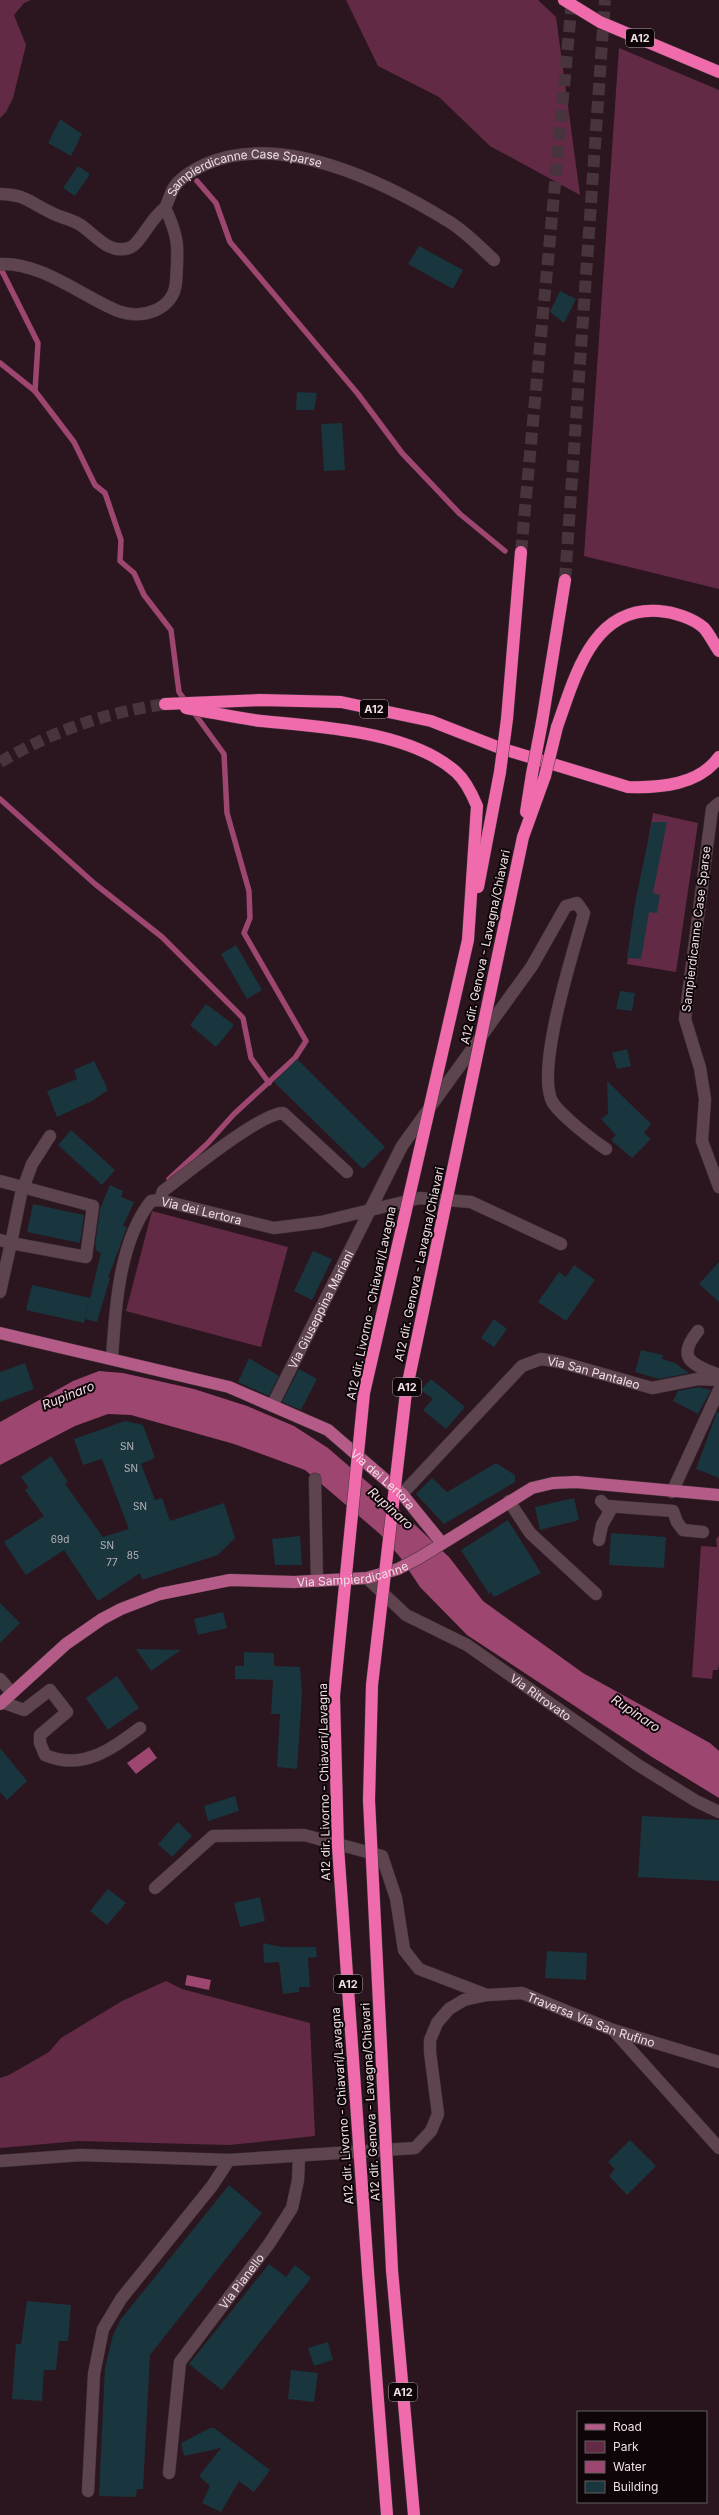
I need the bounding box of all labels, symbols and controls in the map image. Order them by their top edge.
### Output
road number: A12 [626,29,654,47]
street label: Sampierdicanne Case Sparse [163,146,324,198]
road number: A12 [360,700,388,718]
street label: Sampierdicanne Case Sparse [678,845,714,1013]
street label: A12 dir. Genova - Lavagna/Chiavari [457,848,513,1046]
street label: A12 dir. Genova - Lavagna/Chiavari [391,1165,447,1363]
street label: Via dei Lertora [160,1193,244,1227]
street label: A12 dir. Livorno - Chiavari/Lavagna [343,1205,399,1401]
street label: Via Giuseppina Mariani [284,1248,356,1371]
street label: Via San Pantaleo [546,1353,642,1392]
water label: Rupinaro [39,1377,97,1413]
road number: A12 [393,1378,421,1396]
house number: SN [120,1440,134,1452]
street label: Via dei Lertora [348,1446,419,1512]
house number: SN [124,1462,138,1474]
water label: Rupinaro [365,1484,417,1533]
house number: SN [133,1500,147,1512]
house number: 69d [51,1533,69,1545]
house number: SN [100,1539,114,1551]
house number: 85 [127,1549,139,1561]
house number: 77 [106,1556,118,1568]
street label: Via Sampierdicanne [296,1558,411,1589]
street label: Via Ritrovato [507,1670,575,1724]
street label: A12 dir. Livorno - Chiavari/Lavagna [315,1683,333,1881]
water label: Rupinaro [609,1691,664,1735]
road number: A12 [334,1975,362,1993]
street label: Traversa Via San Rufino [525,1988,657,2050]
street label: A12 dir. Genova - Lavagna/Chiavari [357,2002,383,2202]
street label: A12 dir. Livorno - Chiavari/Lavagna [328,2007,356,2205]
street label: Via Pianello [215,2250,267,2312]
road number: A12 [389,2383,417,2401]
legend [577,2411,707,2503]
text: Road [613,2419,642,2434]
text: Park [613,2439,639,2454]
text: Water [613,2459,647,2474]
text: Building [613,2479,658,2494]

